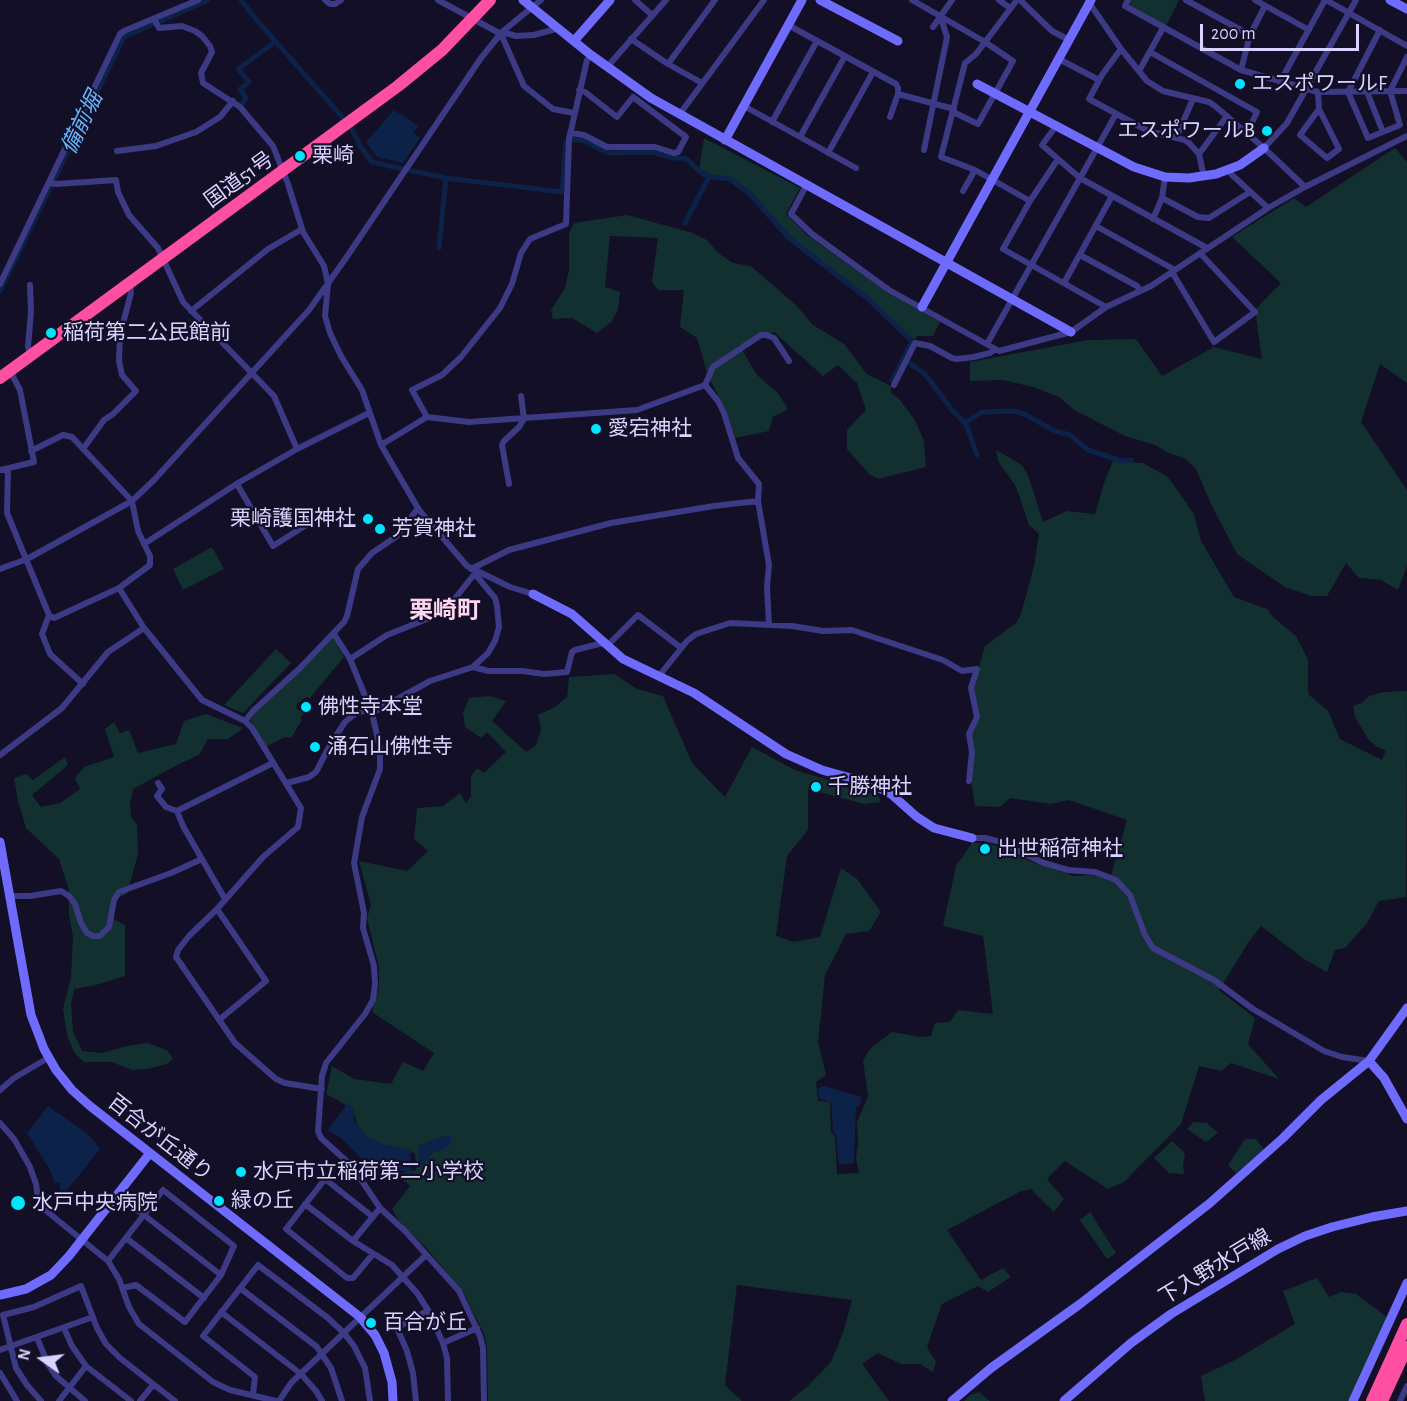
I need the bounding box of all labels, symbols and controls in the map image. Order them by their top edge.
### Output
scale bar [1203,12,1362,50]
text: 200 m [1211,25,1256,43]
place label: エスポワールF [1252,71,1387,97]
marker: エスポワールF [1233,77,1247,91]
water label: 備前堀 [56,88,108,158]
place label: エスポワールB [1118,118,1255,144]
marker: エスポワールB [1260,124,1274,138]
place label: 栗崎 [312,143,354,169]
street label: 国道51号 [200,147,278,213]
marker: 栗崎 [293,149,307,163]
place label: 稲荷第二公民館前 [63,320,231,346]
marker: 稲荷第二公民館前 [44,326,58,340]
place label: 愛宕神社 [608,416,692,442]
marker: 愛宕神社 [589,422,603,436]
place label: 栗崎護国神社 [230,506,356,532]
marker: 栗崎護国神社 [361,512,375,526]
place label: 芳賀神社 [392,516,476,542]
marker: 芳賀神社 [373,522,387,536]
district label: 栗崎町 [409,597,481,625]
place label: 佛性寺本堂 [318,694,423,720]
marker: 佛性寺本堂 [299,700,313,714]
place label: 涌石山佛性寺 [327,734,453,760]
marker: 涌石山佛性寺 [308,740,322,754]
place label: 千勝神社 [828,774,912,800]
marker: 千勝神社 [809,780,823,794]
place label: 出世稲荷神社 [997,836,1123,862]
marker: 出世稲荷神社 [978,842,992,856]
street label: 百合が丘通り [103,1089,217,1187]
place label: 水戸市立稲荷第二小学校 [253,1159,484,1185]
marker: 水戸市立稲荷第二小学校 [234,1165,248,1179]
place label: 緑の丘 [231,1188,294,1214]
place label: 水戸中央病院 [32,1190,158,1216]
marker: 水戸中央病院 [9,1194,27,1212]
marker: 緑の丘 [212,1194,226,1208]
street label: 下入野水戸線 [1155,1224,1275,1310]
place label: 百合が丘 [383,1310,467,1336]
marker: 百合が丘 [364,1316,378,1330]
north arrow [12,1329,72,1389]
text: N [15,1347,34,1362]

